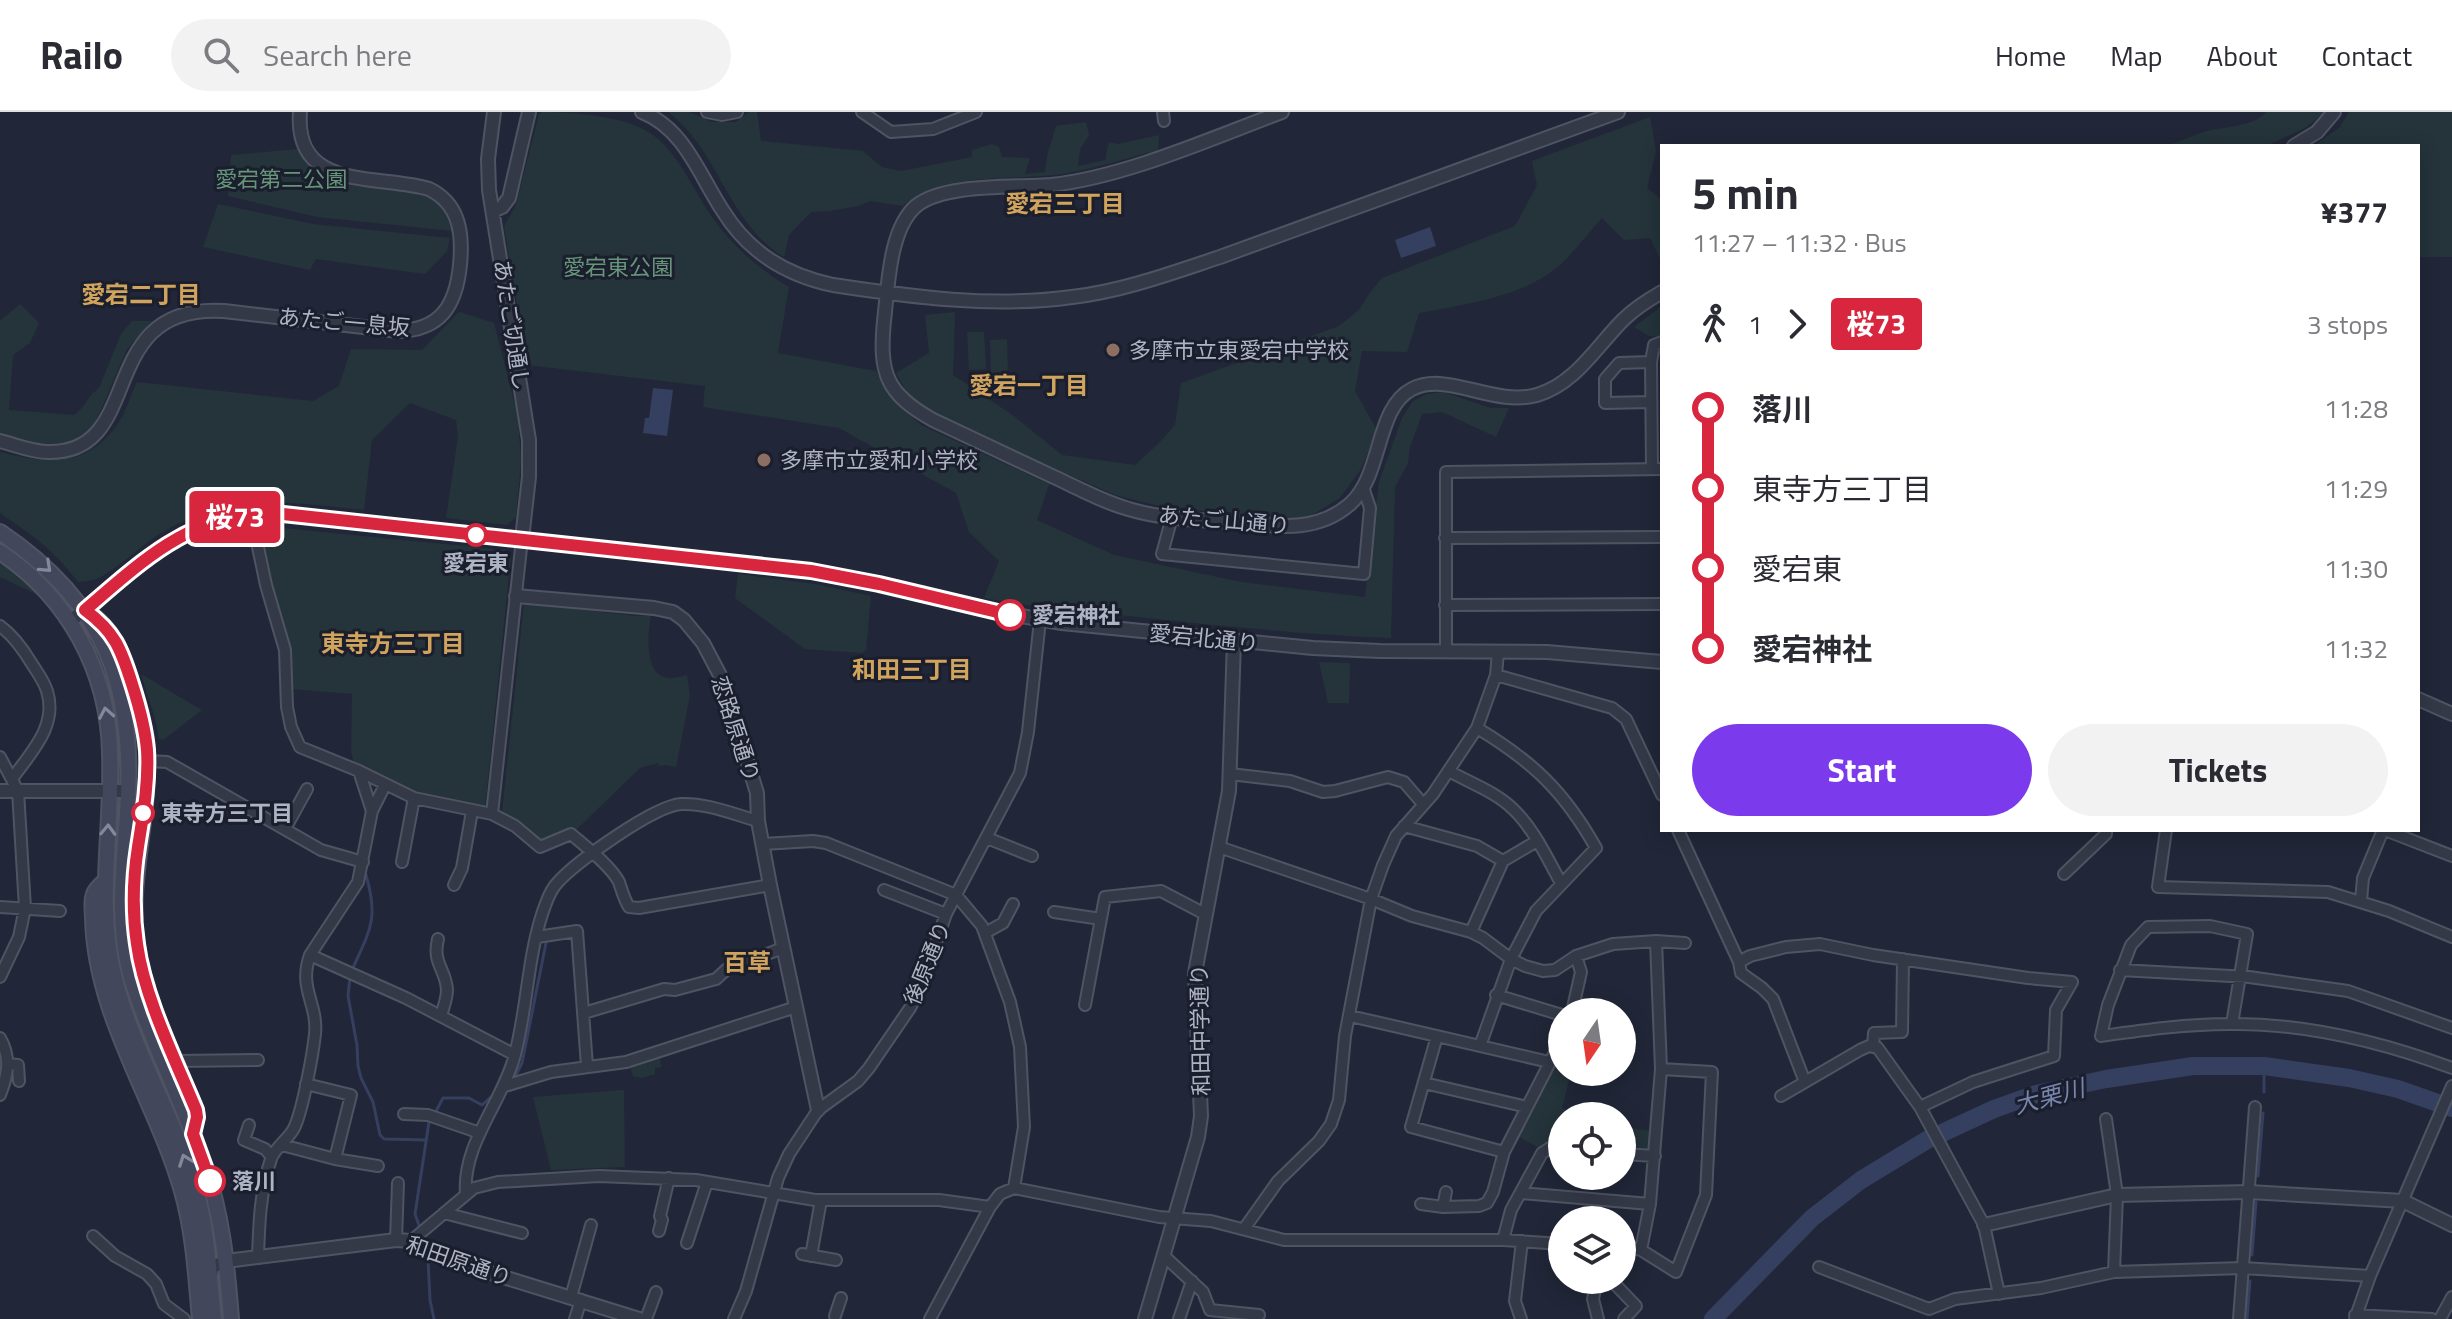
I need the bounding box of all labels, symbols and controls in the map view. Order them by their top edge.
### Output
search box [171,19,731,91]
text: Railo [40,26,123,84]
text: Search here [263,32,412,78]
icon: search [199,33,243,77]
text: Home [1995,34,2066,77]
text: Map [2110,34,2163,77]
text: About [2207,34,2277,77]
text: Contact [2321,34,2412,77]
text: 5 min [1692,159,1799,226]
park label: 愛宕第二公園 [215,162,347,196]
district label: 愛宕三丁目 [1005,185,1125,221]
text: ¥377 [2321,189,2388,235]
text: 11:27 – 11:32 · Bus [1692,223,1907,262]
park label: 愛宕東公園 [563,250,673,284]
street label: あたご切通し [485,257,539,393]
district label: 愛宕二丁目 [81,276,201,312]
street label: あたご一息坂 [277,299,411,345]
icon: walk [1692,302,1736,346]
icon: forward [1775,302,1819,346]
text: 桜73 [1847,302,1906,345]
text: 1 [1748,305,1763,344]
text: 3 stops [2307,305,2388,344]
place label: 多摩市立東愛宕中学校 [1129,333,1349,367]
marker: 多摩市立東愛宕中学校 [1104,341,1122,359]
district label: 愛宕一丁目 [969,367,1089,403]
text: 落川 [1752,386,1812,432]
text: 11:28 [2324,389,2388,428]
place label: 多摩市立愛和小学校 [780,443,978,477]
marker: 多摩市立愛和小学校 [755,451,773,469]
text: 東寺方三丁目 [1752,466,1932,512]
text: 11:29 [2324,469,2388,508]
line badge: 桜73 [189,491,281,543]
text: 桜73 [205,495,265,538]
street label: あたご山通り [1157,497,1291,543]
marker: 愛宕東 [465,524,487,546]
place label: 愛宕東 [443,546,509,580]
text: 愛宕東 [1752,546,1842,592]
text: 11:30 [2324,549,2388,588]
one-way arrow [37,558,51,572]
place label: 愛宕神社 [1032,598,1120,632]
marker: 愛宕神社 [995,600,1025,630]
street label: 愛宕北通り [1148,615,1260,661]
district label: 東寺方三丁目 [321,625,465,661]
text: 愛宕神社 [1752,626,1872,672]
text: 11:32 [2324,629,2388,668]
district label: 和田三丁目 [852,651,972,687]
street label: 恋路原通り [703,671,769,787]
one-way arrow [98,706,115,720]
button: Start [1692,724,2032,816]
button: Tickets [2048,724,2388,816]
place label: 東寺方三丁目 [161,796,293,830]
marker: 東寺方三丁目 [132,802,154,824]
one-way arrow [100,823,117,836]
street label: 後原通り [895,916,959,1010]
district label: 百草 [723,944,771,980]
street label: 和田中学通り [1182,964,1218,1096]
north arrow [1548,998,1636,1086]
map controls [1548,998,1636,1294]
water label: 大栗川 [2010,1069,2091,1123]
button: locate [1548,1102,1636,1190]
one-way arrow [179,1154,195,1168]
place label: 落川 [232,1164,276,1198]
marker: 落川 [195,1166,225,1196]
button: layers [1548,1206,1636,1294]
street label: 和田原通り [401,1227,517,1295]

